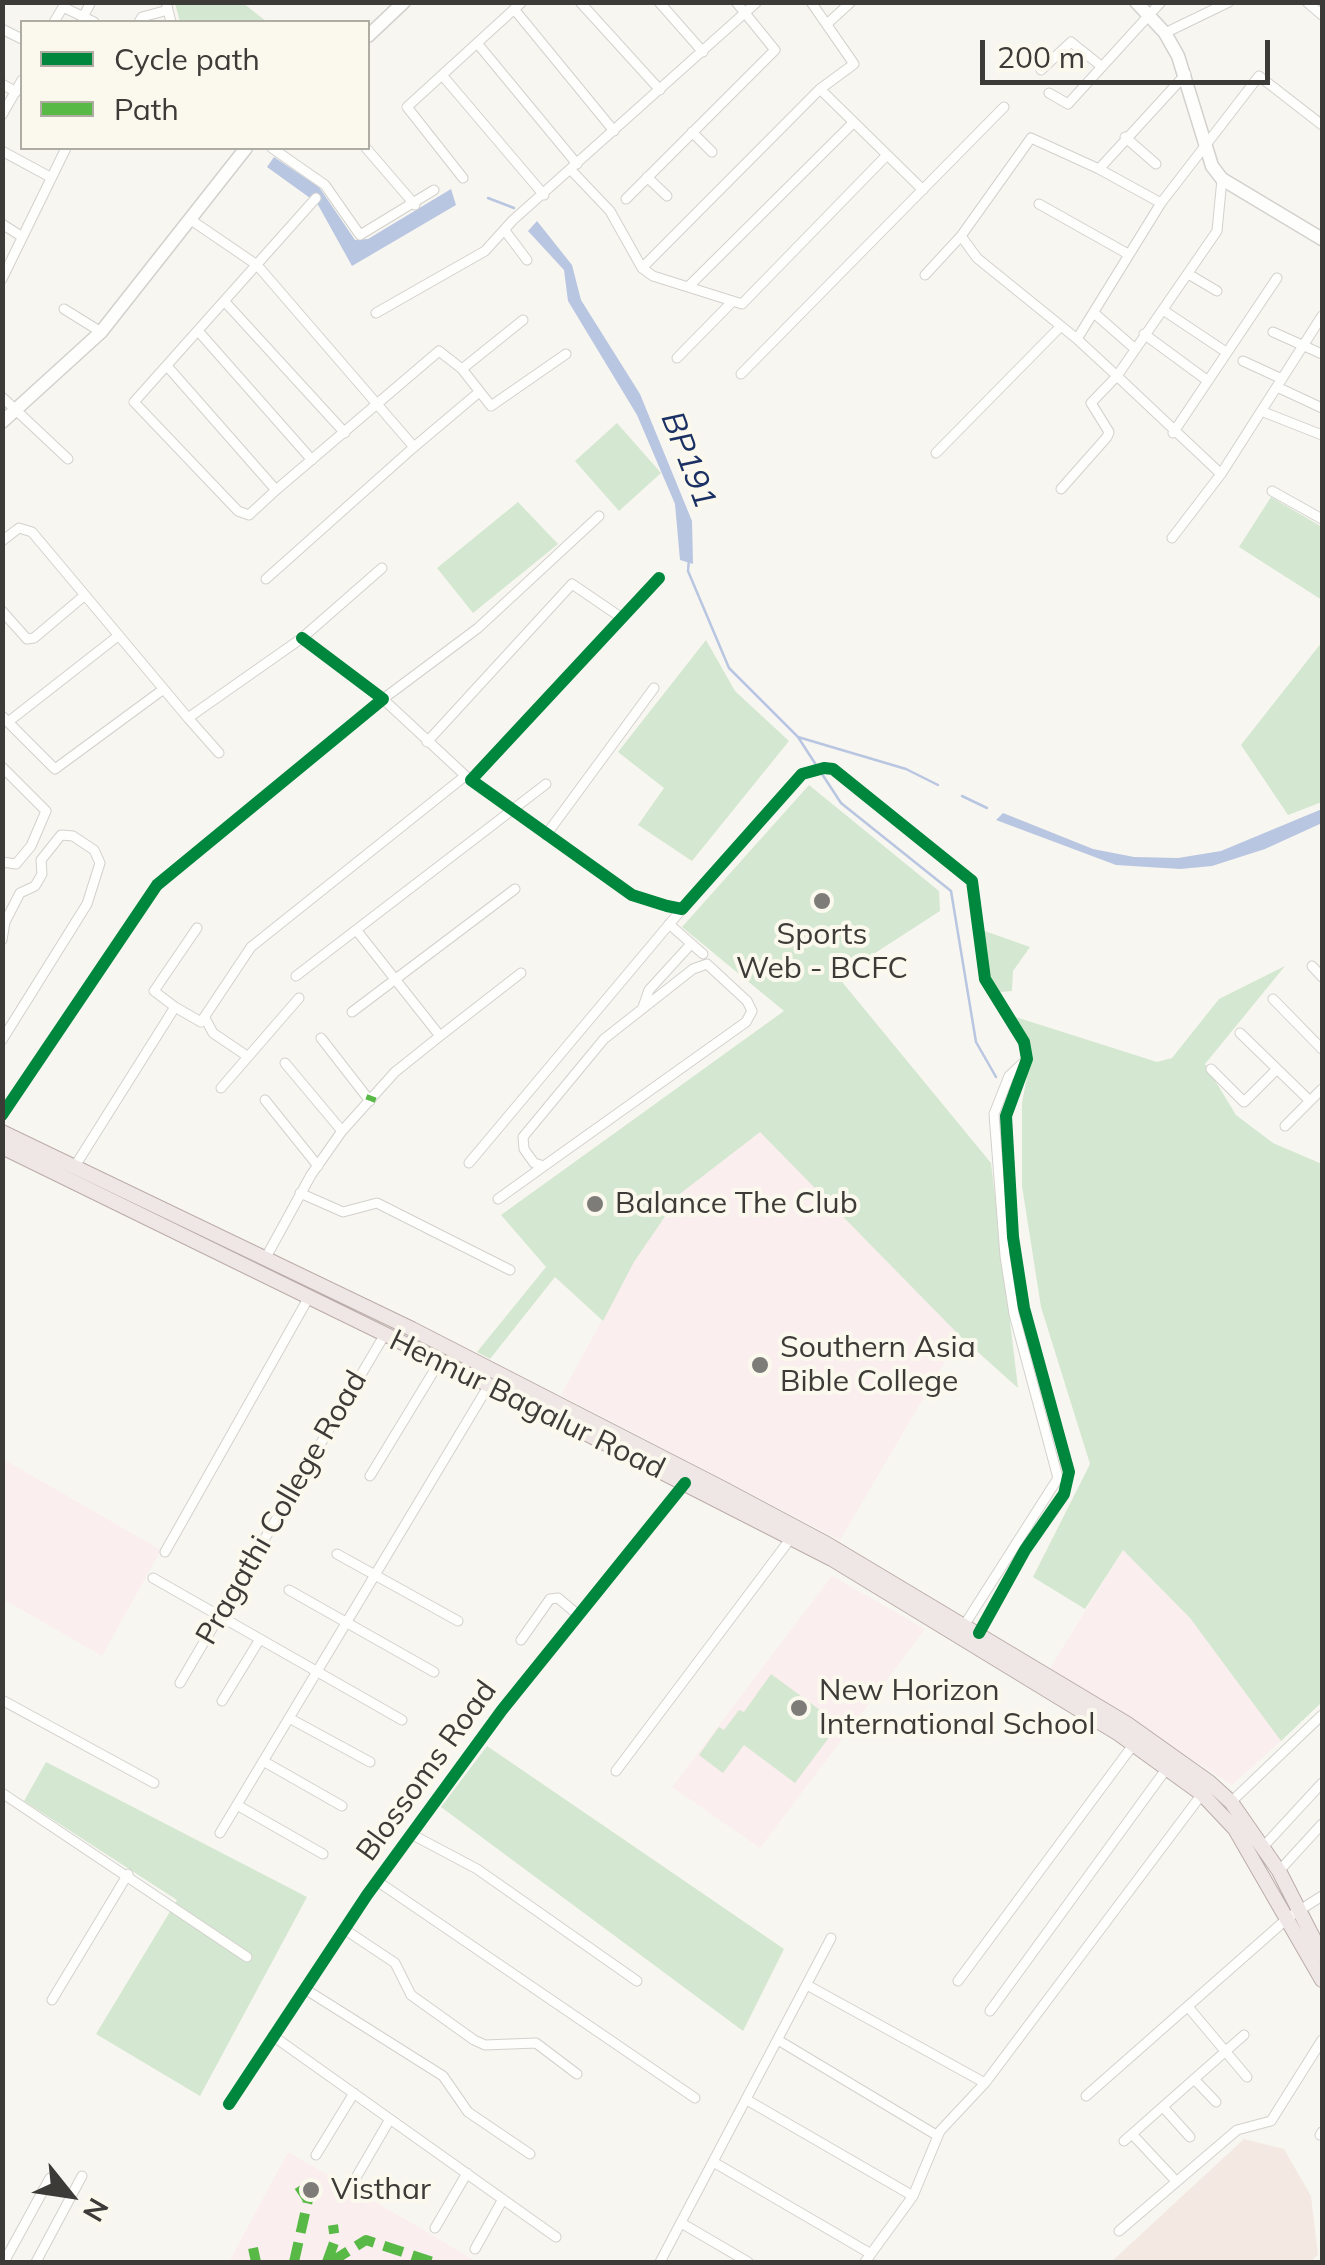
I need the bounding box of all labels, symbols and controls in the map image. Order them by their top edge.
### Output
legend [20,20,370,150]
scale bar [985,20,1275,82]
text: 200 m [997,38,1085,76]
text: Cycle path [114,40,260,78]
text: Path [114,90,179,128]
water label: BP191 [652,406,724,514]
marker: Sports Web - BCFC [811,890,833,912]
place label: Sports Web - BCFC [736,917,908,988]
place label: Balance The Club [615,1186,858,1222]
marker: Balance The Club [584,1193,606,1215]
street label: Hennur Bagalur Road [384,1323,670,1487]
place label: Southern Asia Bible College [780,1330,976,1400]
marker: Southern Asia Bible College [749,1354,771,1376]
street label: Pragathi College Road [189,1365,375,1651]
place label: New Horizon International School [819,1673,1095,1744]
street label: Blossoms Road [349,1674,505,1868]
marker: New Horizon International School [788,1697,810,1719]
north arrow [20,2145,120,2245]
place label: Visthar [331,2172,431,2208]
marker: Visthar [300,2179,322,2201]
text: N [76,2192,117,2228]

